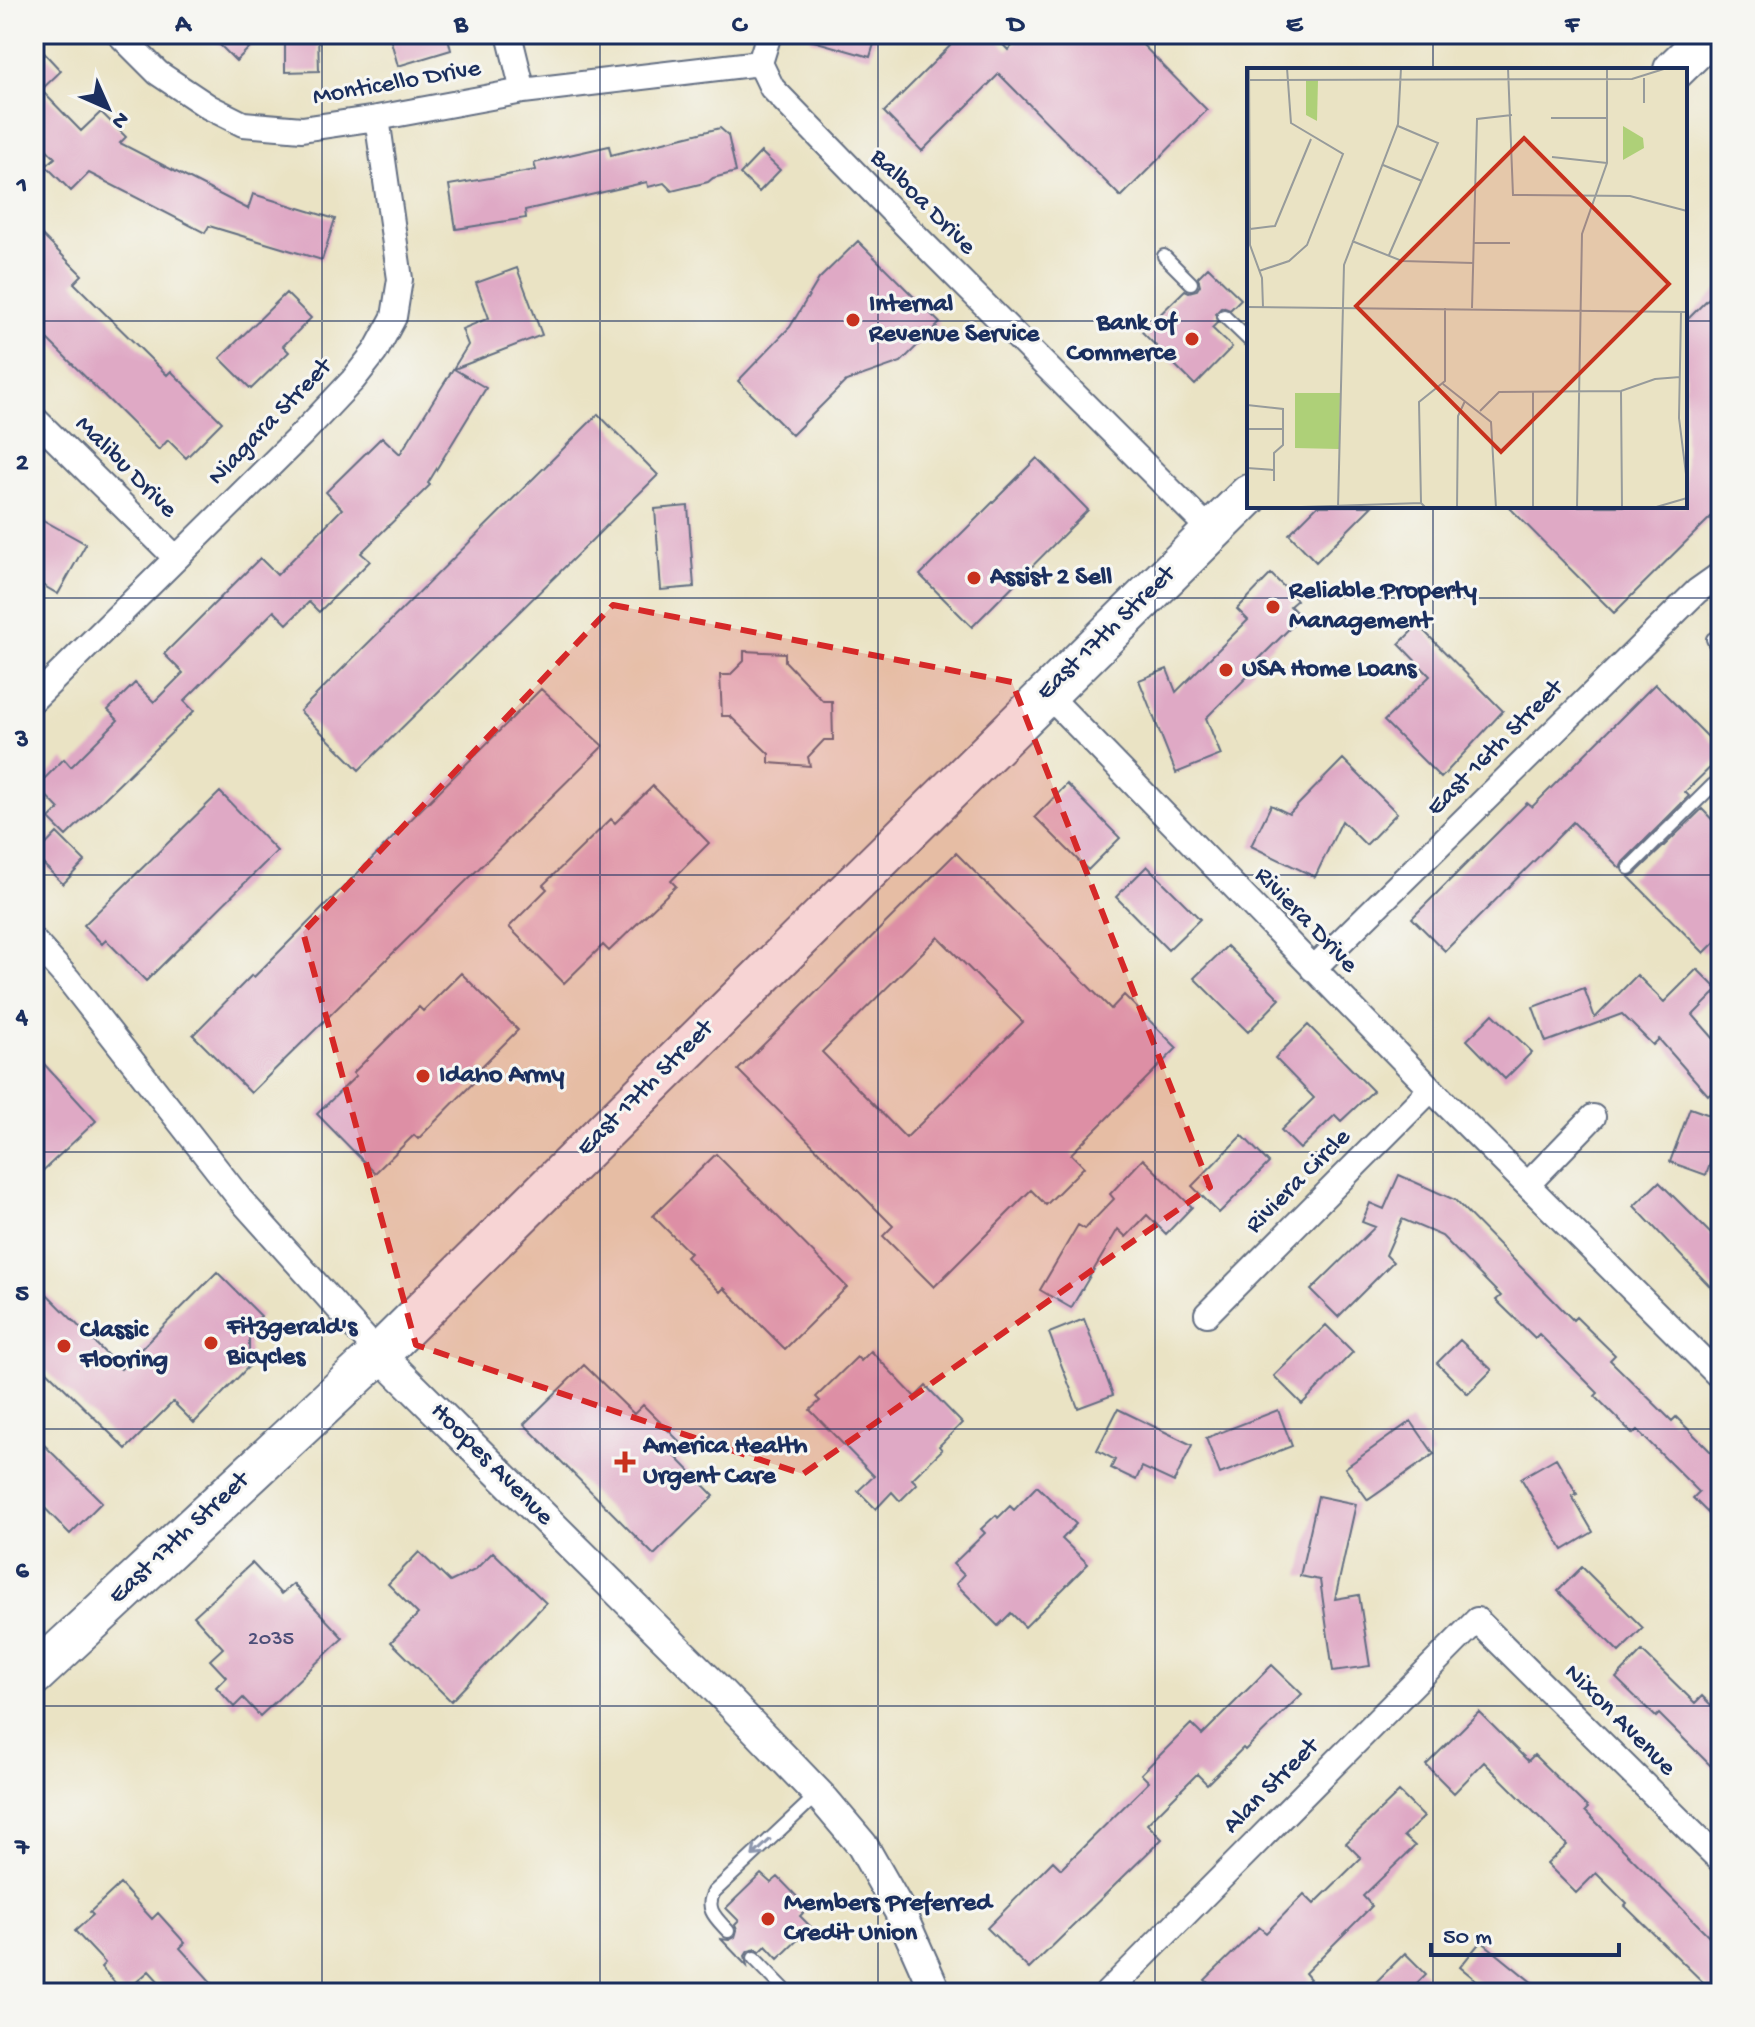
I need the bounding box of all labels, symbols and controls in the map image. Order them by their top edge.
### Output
text: A [174,11,192,42]
text: B [453,11,469,42]
text: C [732,11,749,42]
text: D [1006,11,1026,42]
text: E [1286,11,1304,42]
text: F [1564,11,1580,42]
street label: Monticello Drive [311,54,484,114]
north arrow [68,68,148,148]
inset map [1247,68,1687,508]
text: N [105,105,134,134]
street label: Balboa Drive [862,143,982,263]
text: 1 [16,172,27,203]
place label: Internal Revenue Service [868,290,1041,351]
place label: Bank of Commerce [1067,309,1179,370]
marker: Internal Revenue Service [844,311,862,329]
marker: Bank of Commerce [1183,330,1201,348]
street label: Niagara Street [202,351,341,493]
street label: Malibu Drive [67,410,183,526]
text: 2 [16,449,29,480]
street label: East 17th Street [1031,558,1185,708]
place label: Assist 2 Sell [989,563,1113,594]
marker: Assist 2 Sell [965,569,983,587]
place label: Reliable Property Management [1288,577,1477,638]
marker: Reliable Property Management [1264,598,1282,616]
place label: USA Home Loans [1242,655,1418,686]
marker: USA Home Loans [1217,661,1235,679]
street label: East 16th Street [1421,672,1573,824]
text: 3 [14,726,29,757]
street label: Riviera Drive [1247,861,1364,981]
text: 4 [15,1003,29,1034]
street label: East 17th Street [571,1012,723,1164]
place label: Idaho Army [439,1061,565,1092]
marker: Idaho Army [414,1067,432,1085]
street label: Riviera Circle [1240,1122,1359,1241]
text: 5 [15,1280,29,1311]
place label: Fitzgerald's Bicycles [226,1313,358,1374]
place label: Classic Flooring [79,1316,168,1377]
marker: Fitzgerald's Bicycles [202,1334,220,1352]
marker: Classic Flooring [55,1337,73,1355]
street label: Hoopes Avenue [423,1397,560,1534]
place label: America Health Urgent Care [642,1432,808,1493]
marker: America Health Urgent Care [614,1451,636,1473]
street label: East 17th Street [103,1464,259,1612]
text: 6 [15,1557,29,1588]
house number: 2035 [248,1627,294,1653]
street label: Nixon Avenue [1556,1658,1682,1784]
street label: Alan Street [1217,1731,1328,1842]
text: 7 [13,1834,30,1865]
one-way arrow [752,1838,771,1857]
place label: Members Preferred Credit Union [784,1889,994,1950]
scale bar [1431,1907,1619,1957]
marker: Members Preferred Credit Union [759,1910,777,1928]
text: 50 m [1443,1924,1492,1953]

